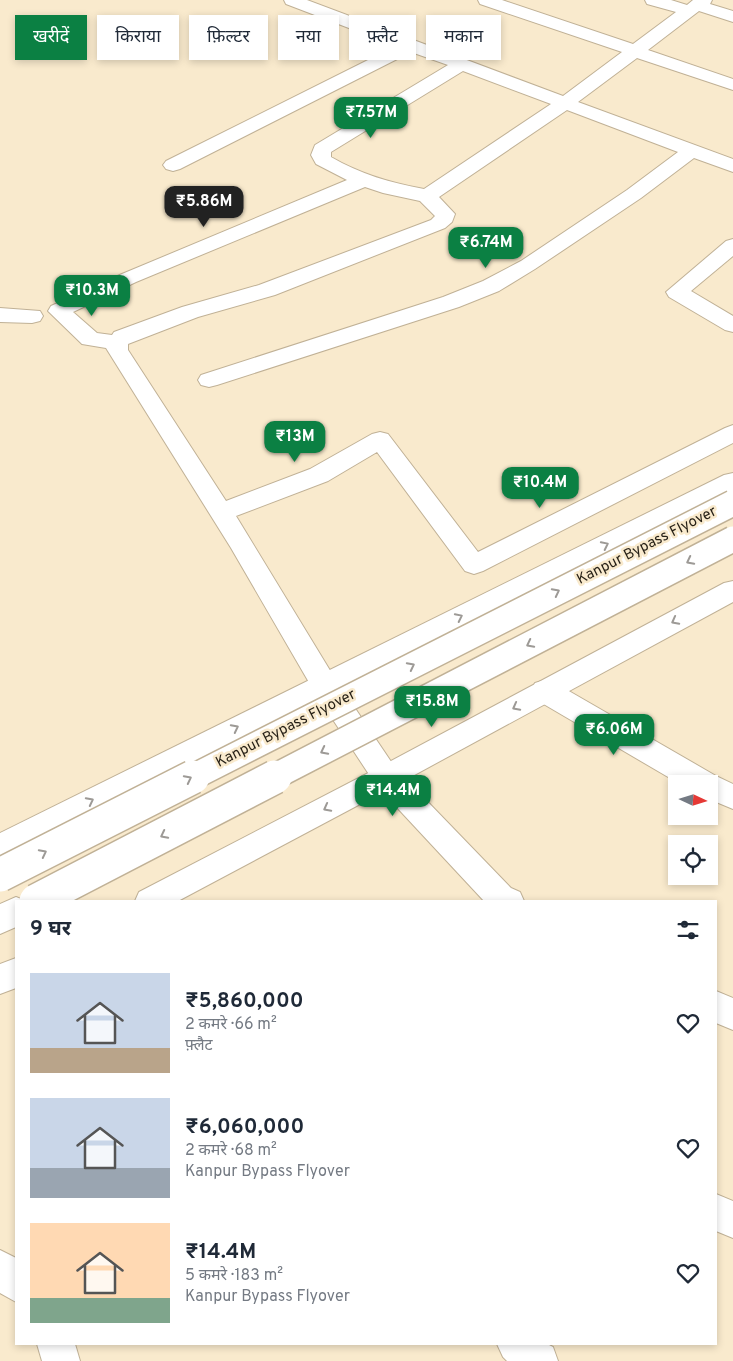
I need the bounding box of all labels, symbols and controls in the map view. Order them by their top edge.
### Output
chip: खरीदें [15,15,87,60]
chip: किराया [97,15,179,60]
chip: फ़िल्टर [189,15,268,60]
chip: नया [278,15,339,60]
chip: फ़्लैट [349,15,416,60]
chip: मकान [426,15,501,60]
pin: ₹7.57M [330,96,412,139]
text: ₹7.57M [345,103,397,123]
pin: ₹5.86M [163,186,245,228]
text: ₹5.86M [175,192,233,212]
pin: ₹6.74M [445,226,527,269]
text: ₹6.74M [459,233,513,253]
pin: ₹10.3M [51,274,133,317]
text: ₹10.3M [65,281,119,301]
pin: ₹13M [265,420,325,463]
text: ₹13M [275,427,315,447]
pin: ₹10.4M [499,466,581,509]
text: ₹10.4M [513,473,567,493]
street label: Kanpur Bypass Flyover [574,502,720,590]
one-way arrow [600,540,609,551]
one-way arrow [686,555,695,565]
one-way arrow [551,588,560,598]
one-way arrow [454,613,463,623]
one-way arrow [671,615,680,625]
one-way arrow [526,638,535,648]
one-way arrow [406,662,415,672]
street label: Kanpur Bypass Flyover [213,685,359,773]
pin: ₹15.8M [391,686,473,728]
text: ₹15.8M [405,692,459,712]
one-way arrow [513,700,522,710]
pin: ₹6.06M [573,714,655,756]
text: ₹6.06M [585,720,643,740]
one-way arrow [230,724,239,734]
one-way arrow [320,745,329,755]
pin: ₹14.4M [352,774,434,817]
one-way arrow [183,775,192,785]
north arrow [668,775,718,825]
map controls [668,775,718,885]
text: ₹14.4M [366,781,420,801]
one-way arrow [85,797,94,807]
one-way arrow [323,802,332,812]
one-way arrow [160,829,169,839]
button: locate [668,835,718,885]
one-way arrow [38,849,47,859]
text: 9 घर [30,916,71,943]
icon: filters [674,916,702,944]
text: ₹5,860,000 [185,988,304,1015]
icon: home [70,993,130,1053]
icon: heart [674,1009,702,1037]
text: 2 कमरे · 66 m² [185,1015,277,1035]
text: फ़्लैट [185,1036,213,1056]
text: ₹6,060,000 [185,1114,304,1141]
icon: home [70,1118,130,1178]
icon: heart [674,1134,702,1162]
text: 2 कमरे · 68 m² [185,1141,277,1161]
text: Kanpur Bypass Flyover [185,1162,350,1182]
text: ₹14.4M [185,1239,256,1266]
icon: home [70,1243,130,1303]
icon: heart [674,1259,702,1287]
text: 5 कमरे · 183 m² [185,1266,283,1286]
text: Kanpur Bypass Flyover [185,1287,350,1307]

